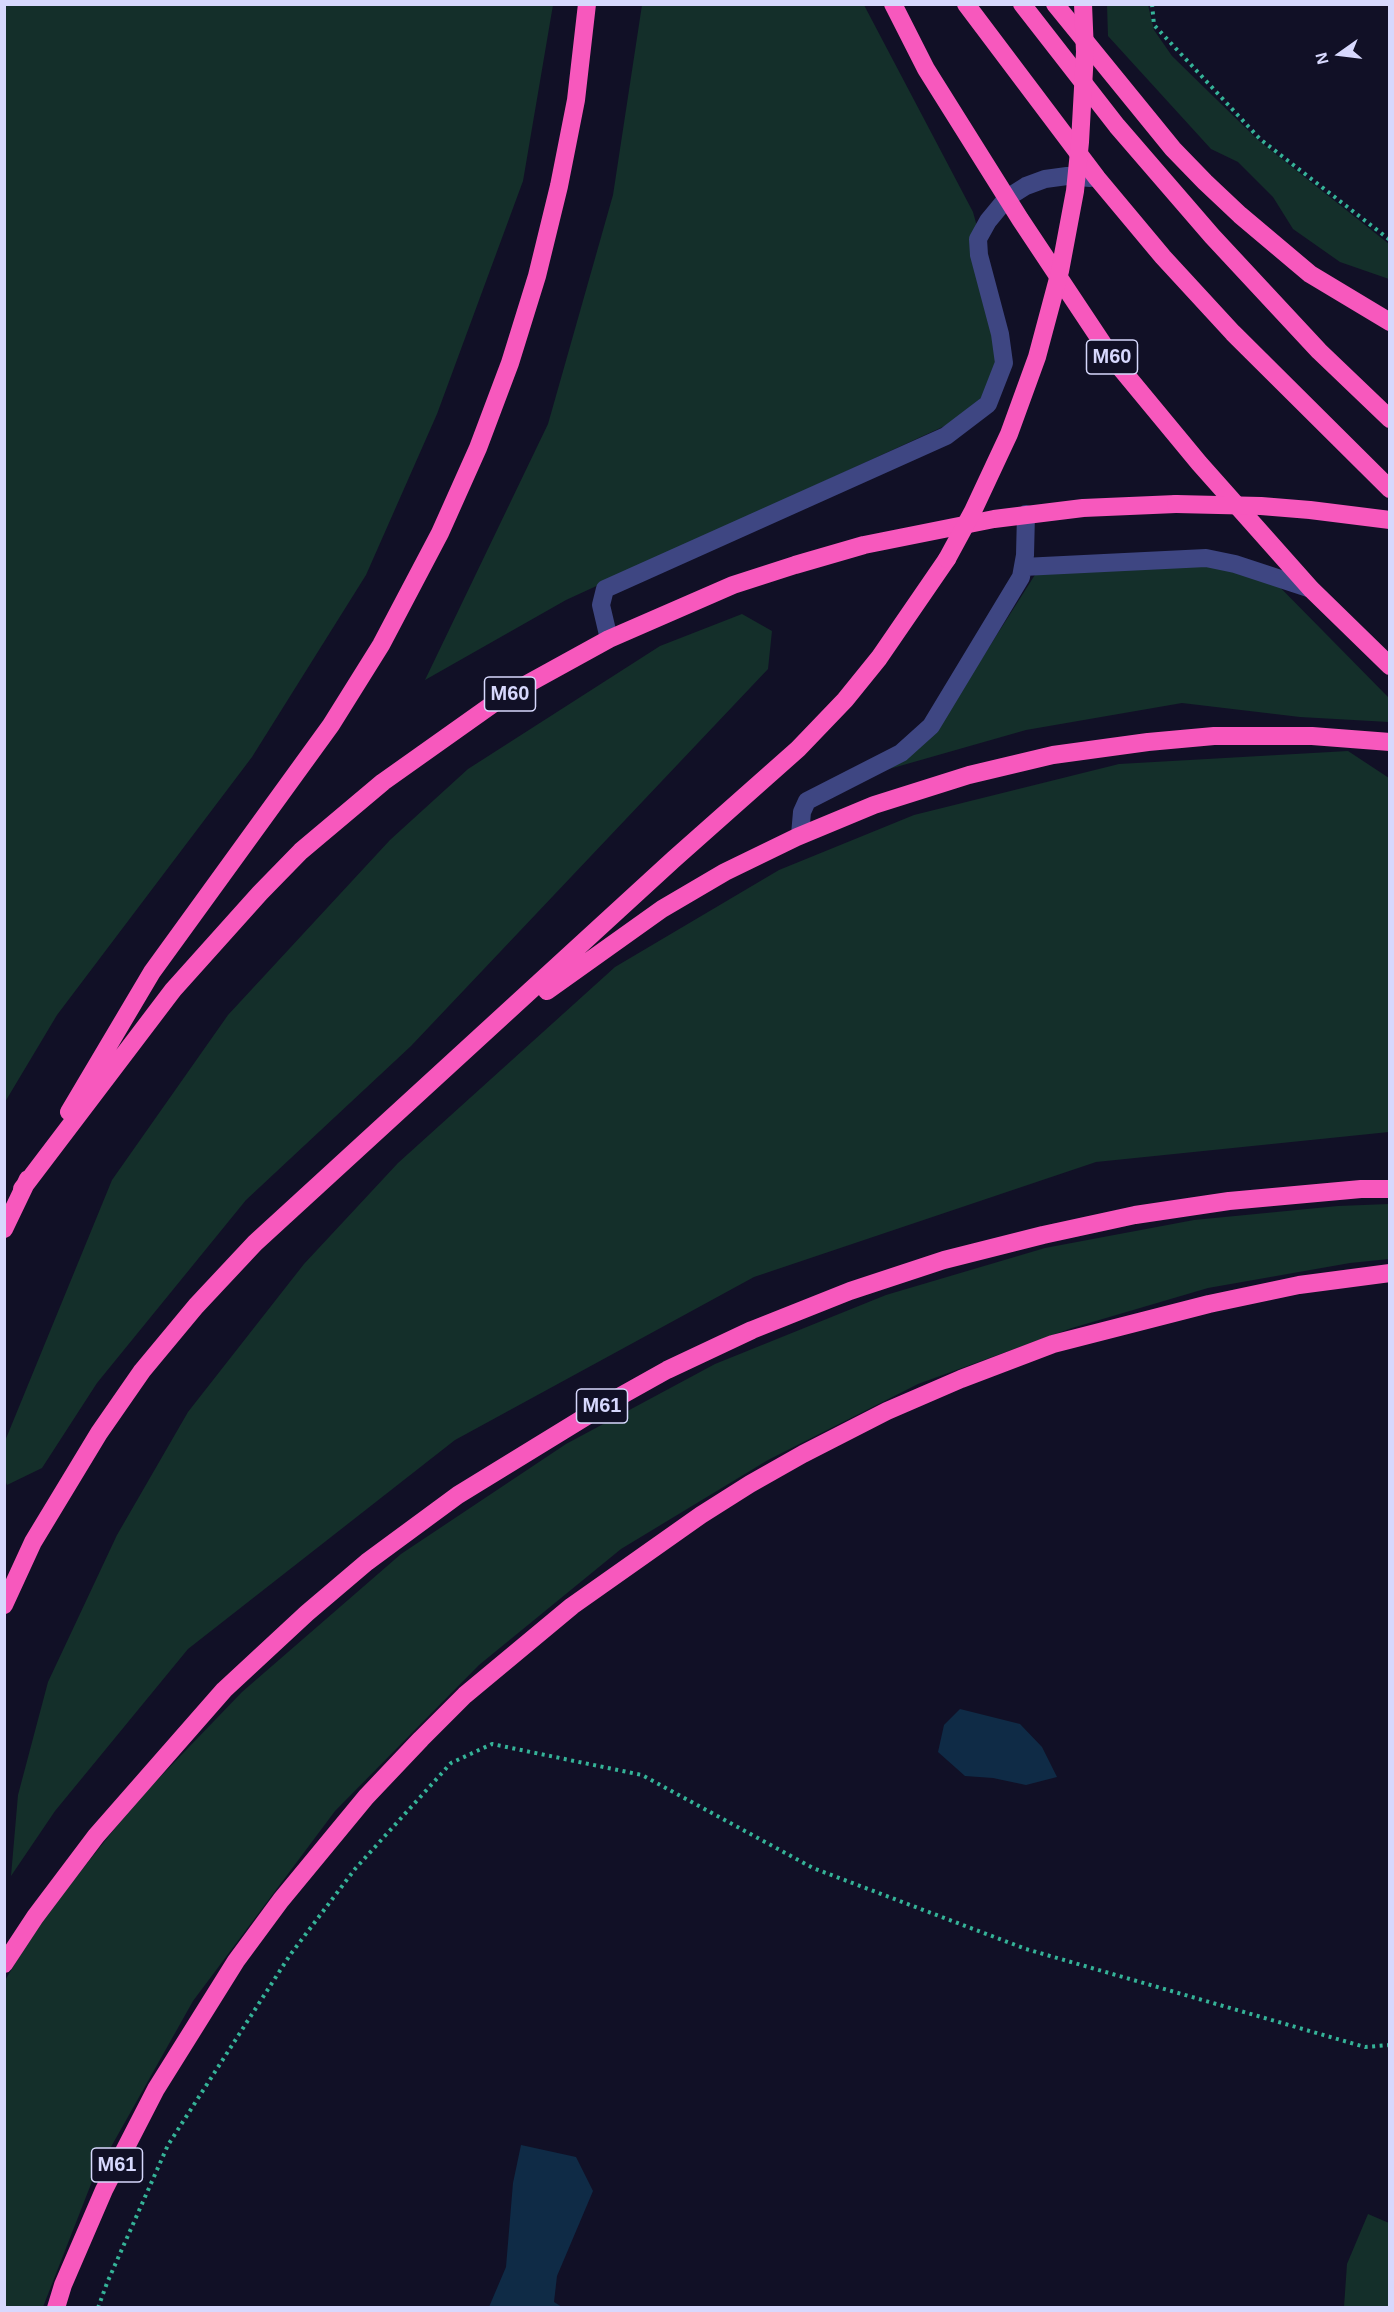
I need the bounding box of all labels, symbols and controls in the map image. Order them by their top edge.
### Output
north arrow [1310,24,1370,84]
text: N [1312,51,1332,66]
road number: M60 [1086,340,1138,374]
road number: M60 [484,677,536,711]
road number: M61 [576,1389,628,1423]
road number: M61 [92,2148,142,2182]

